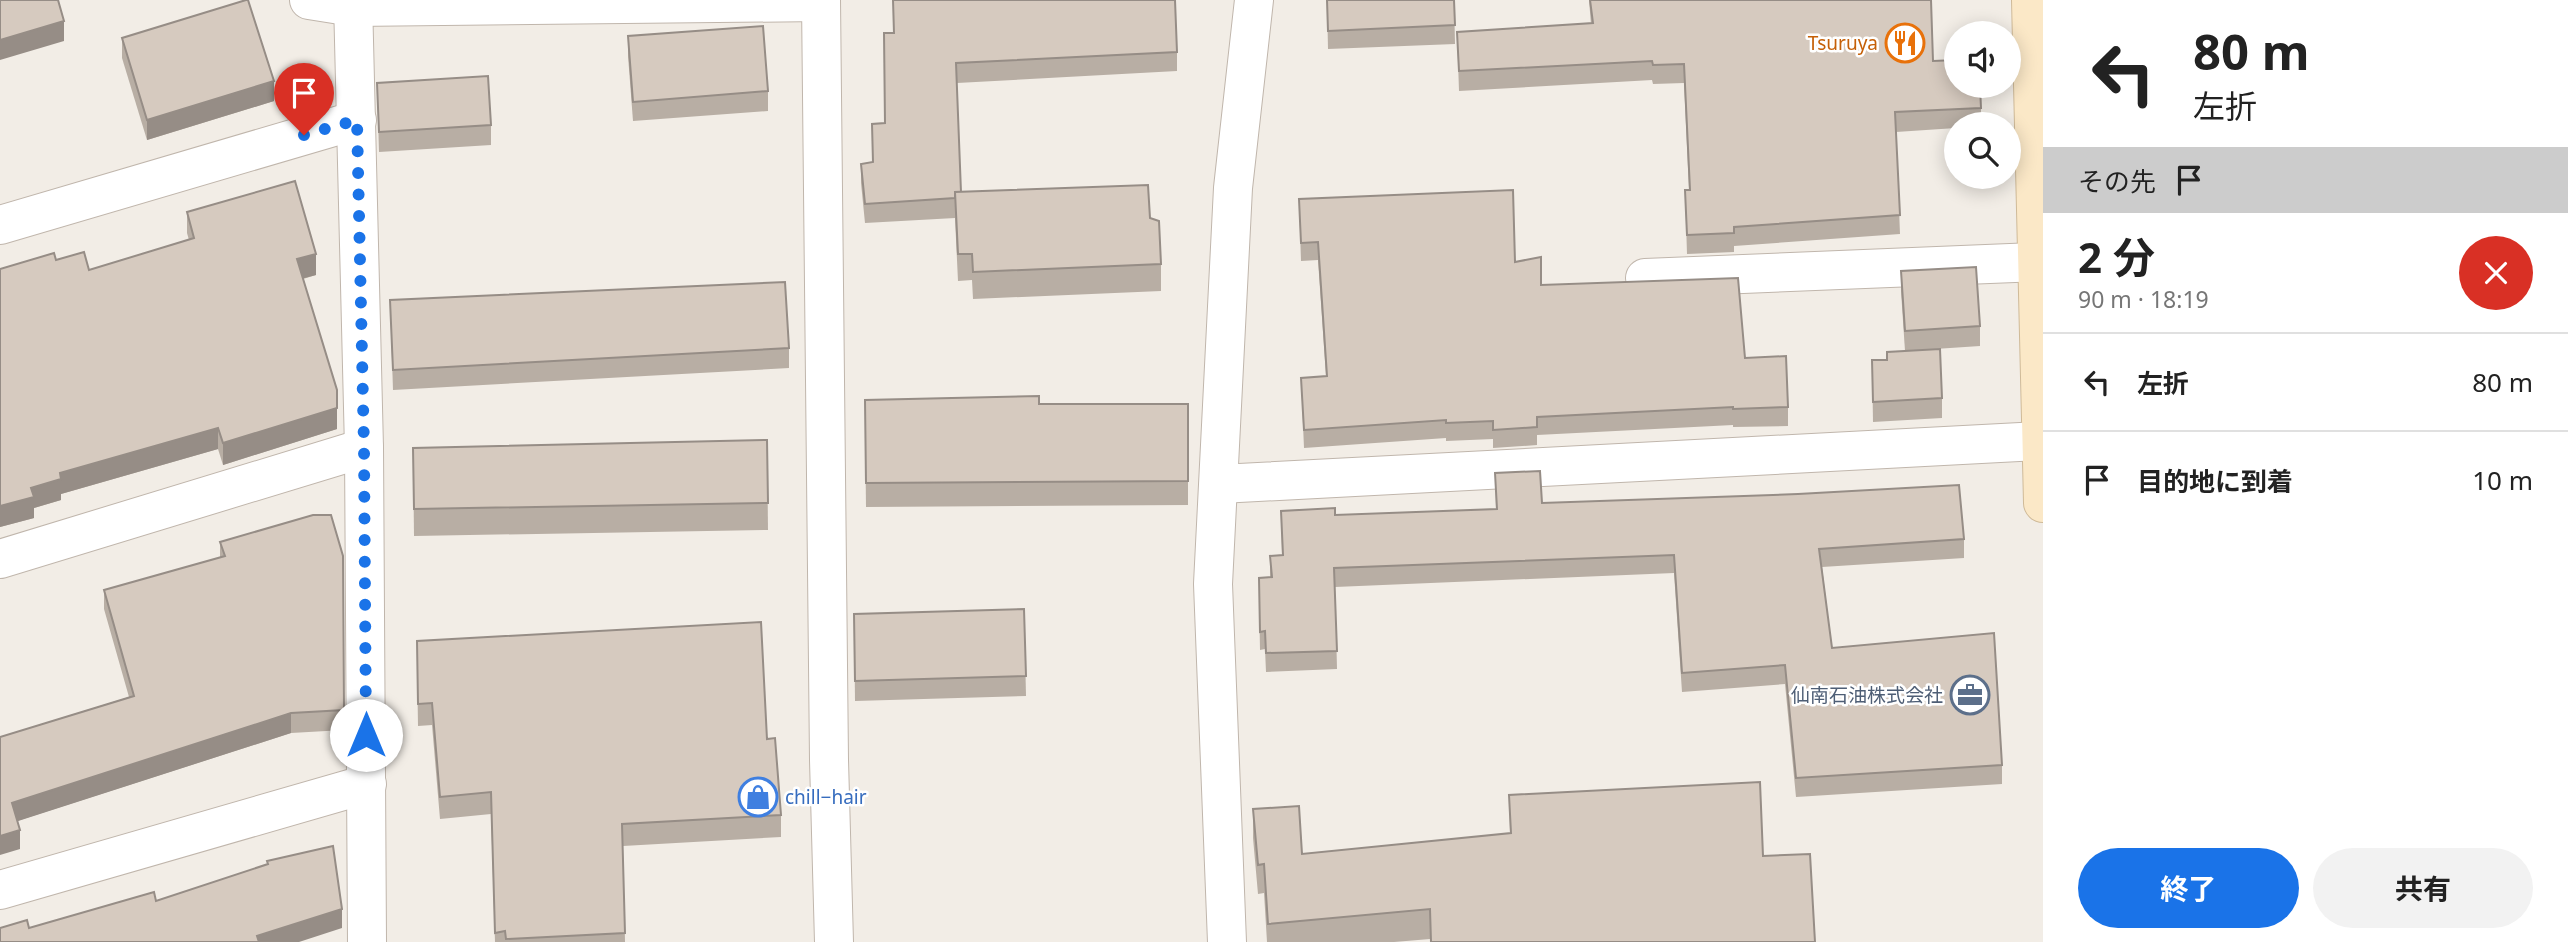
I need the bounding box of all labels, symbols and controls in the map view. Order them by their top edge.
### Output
text: 80 m [2193,18,2310,84]
map controls [1944,21,2021,189]
button: sound [1944,21,2021,98]
restaurant icon: Tsuruya [1884,22,1926,64]
icon: left [2078,28,2169,119]
place label: Tsuruya [1808,30,1878,56]
pin [274,63,334,135]
icon: arrive [285,74,323,112]
text: 左折 [2193,84,2257,127]
button: search [1944,112,2021,189]
icon: arrive [2170,161,2208,199]
text: その先 [2078,163,2156,199]
text: 2 分 [2078,228,2155,285]
button: close [2459,236,2533,310]
text: 90 m · 18:19 [2078,283,2209,315]
icon: left [2078,363,2116,401]
text: 80 m [2472,364,2533,400]
text: 左折 [2137,365,2189,401]
icon: arrive [2078,461,2116,499]
text: 10 m [2472,462,2533,498]
text: 目的地に到着 [2137,463,2293,499]
office icon: 仙南石油株式会社 [1949,674,1991,716]
place label: 仙南石油株式会社 [1791,682,1943,708]
position arrow [329,698,403,772]
shop icon: chill−hair [737,776,779,818]
place label: chill−hair [785,784,867,810]
button: 終了 [2078,848,2299,928]
button: 共有 [2313,848,2533,928]

